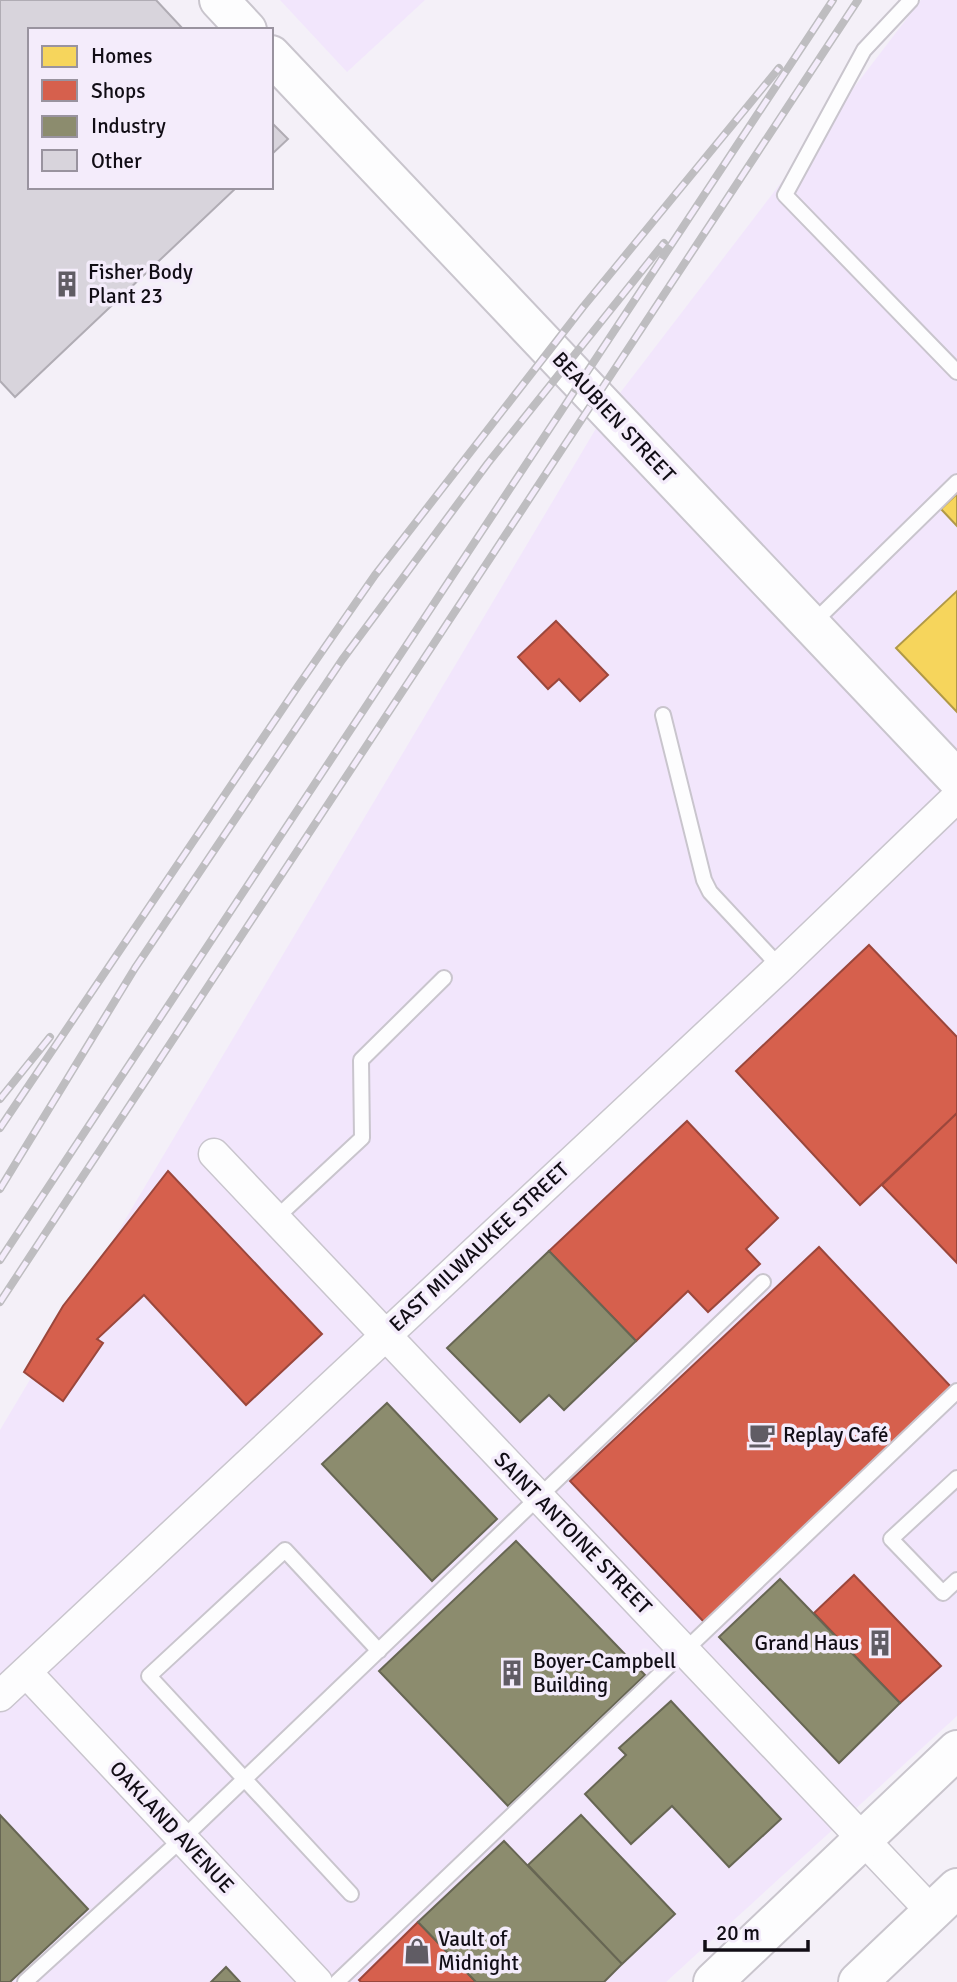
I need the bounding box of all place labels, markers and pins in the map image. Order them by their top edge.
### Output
place label: Fisher Body Plant 23 [88,259,193,309]
building icon: Fisher Body Plant 23 [52,269,82,299]
cafe icon: Replay Café [747,1420,777,1450]
place label: Replay Café [783,1422,889,1448]
building icon: Grand Haus [865,1628,895,1658]
place label: Grand Haus [755,1630,859,1656]
place label: Boyer-Campbell Building [533,1648,676,1698]
building icon: Boyer-Campbell Building [497,1658,527,1688]
place label: Vault of Midnight [438,1926,519,1976]
shop icon: Vault of Midnight [402,1936,432,1966]

